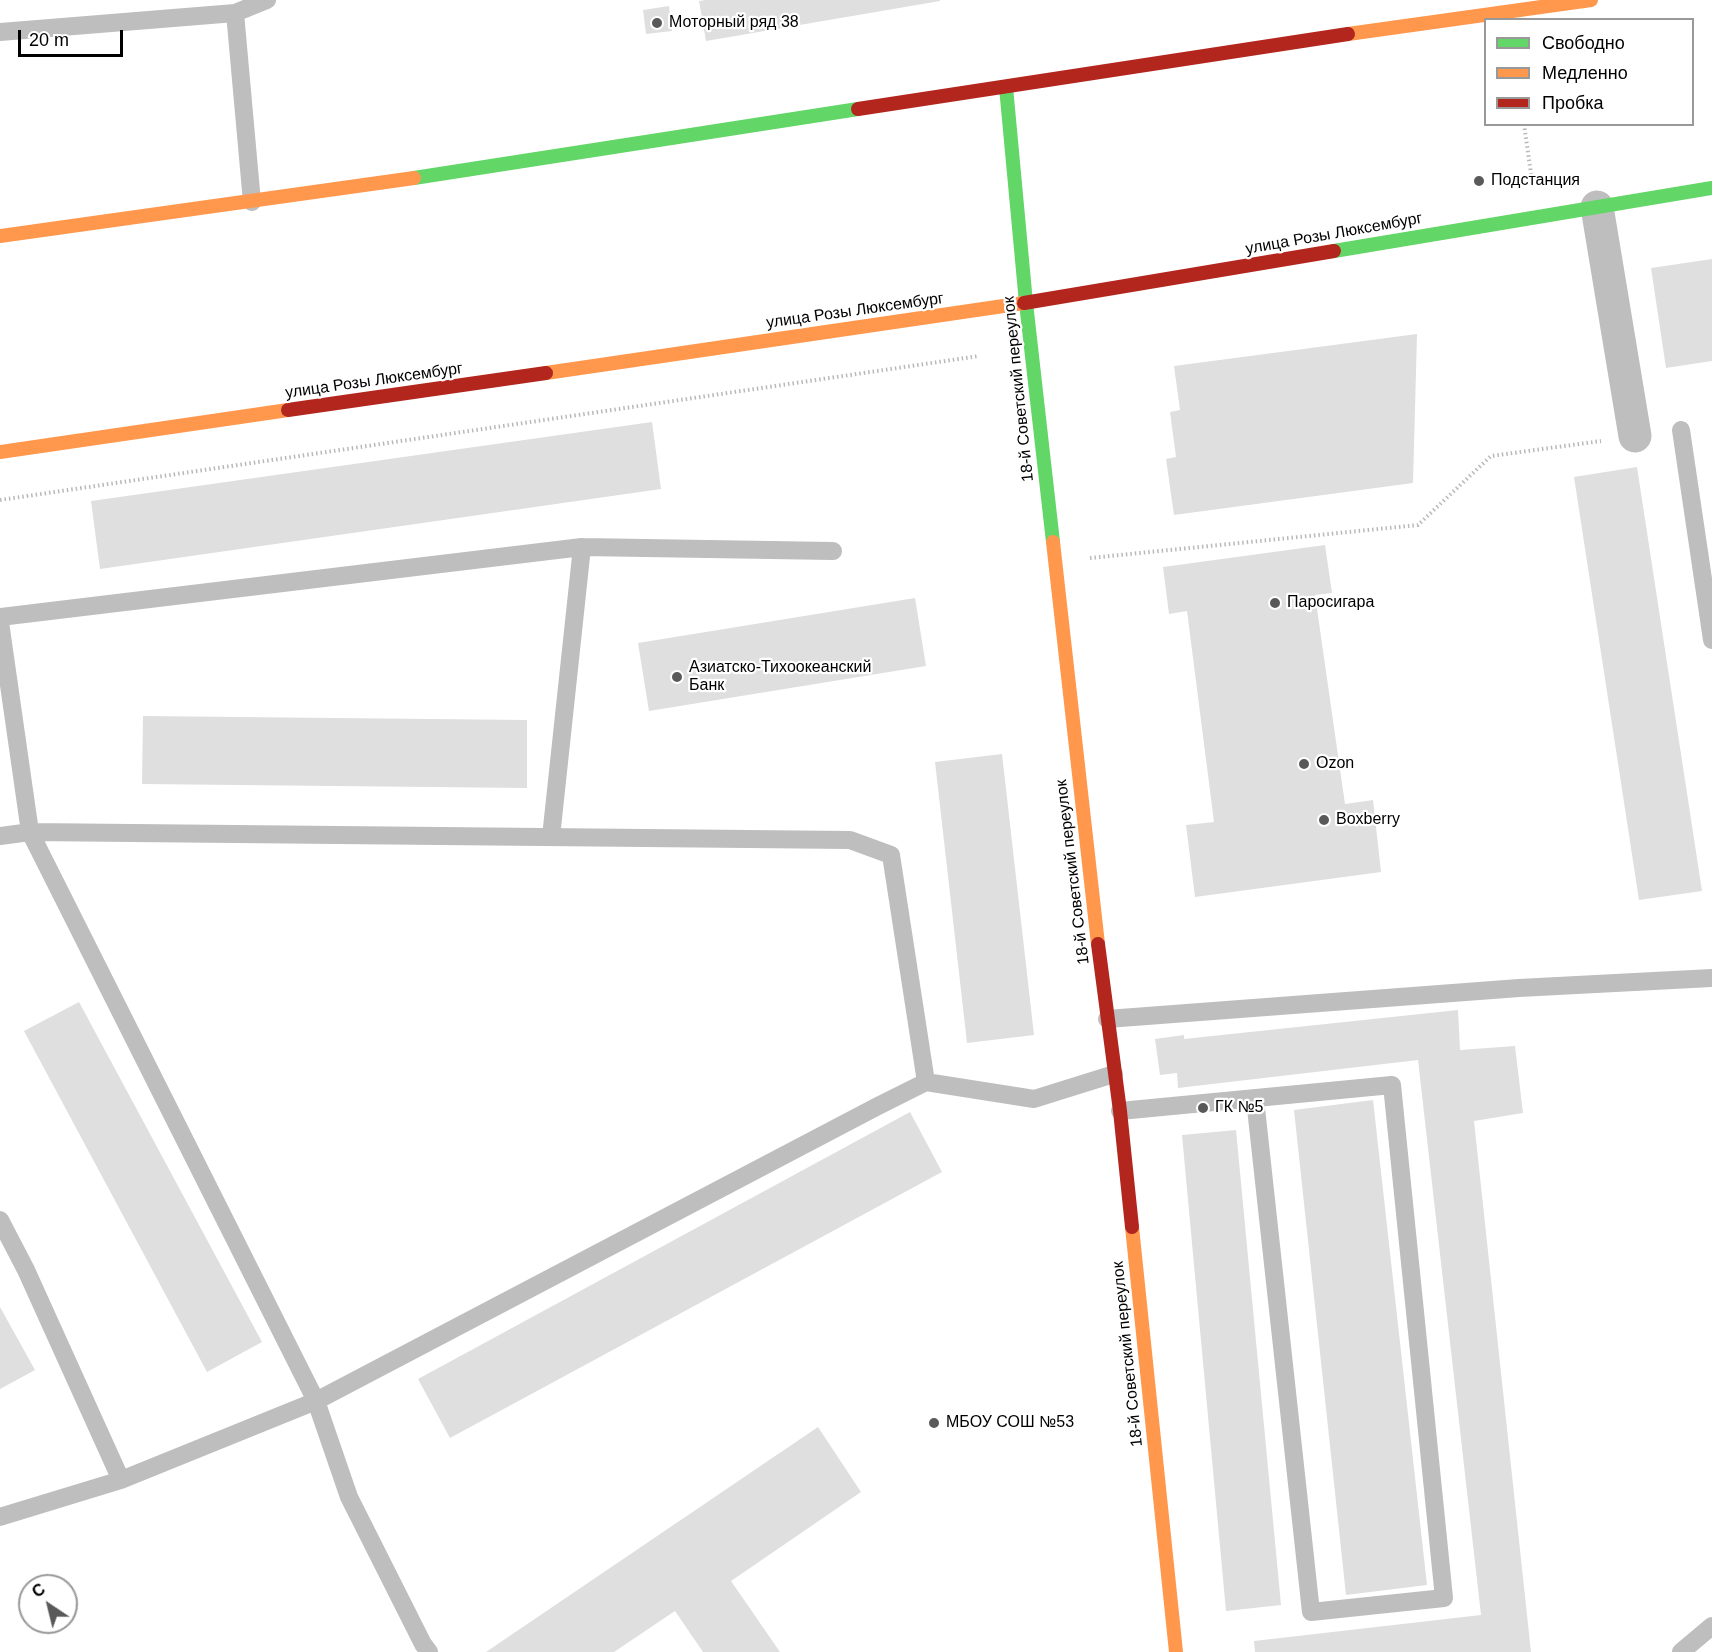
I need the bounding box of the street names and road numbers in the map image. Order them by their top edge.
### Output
street label: улица Розы Люксембург [1244,209,1424,259]
street label: улица Розы Люксембург [765,289,945,333]
street label: 18-й Советский переулок [1000,295,1038,483]
street label: улица Розы Люксембург [284,359,464,403]
street label: 18-й Советский переулок [1052,778,1094,966]
street label: 18-й Советский переулок [1109,1260,1147,1448]

